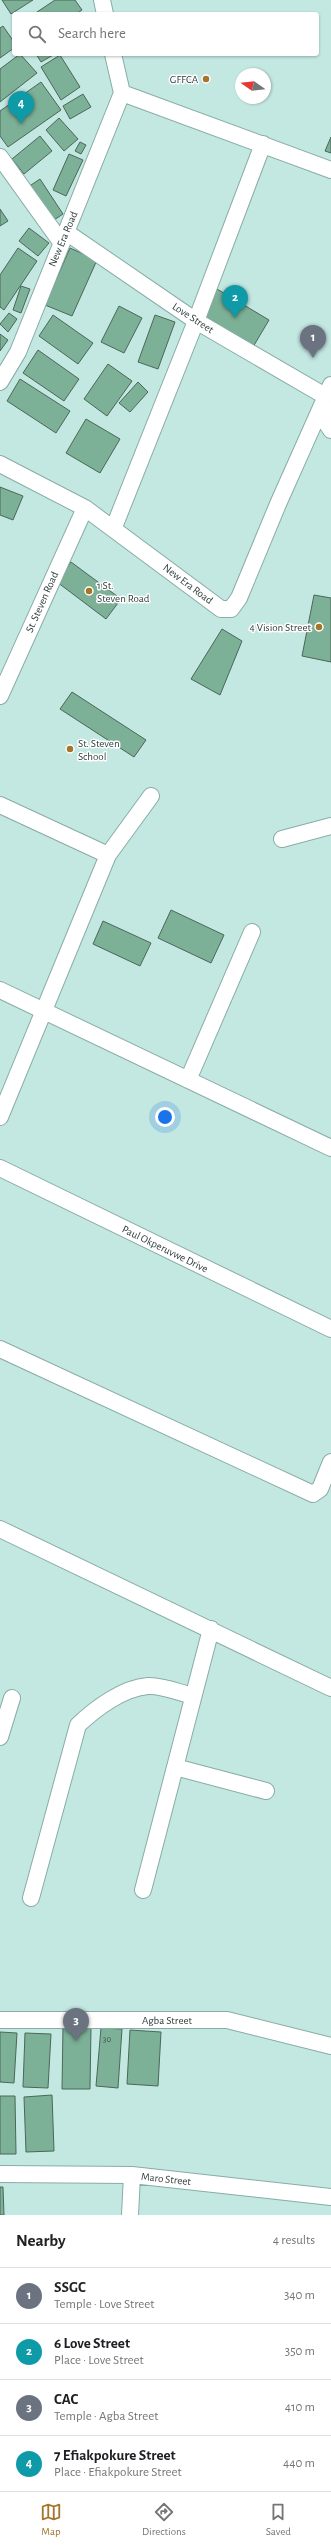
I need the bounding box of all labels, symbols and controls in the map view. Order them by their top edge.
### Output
search box [12,12,319,56]
icon: search [26,23,48,45]
text: Search here [58,26,126,41]
north arrow [235,68,271,104]
place label: GFFCA [170,74,199,85]
marker: GFFCA [201,74,211,84]
pin: 4 [8,91,34,124]
street label: New Era Road [46,209,80,268]
pin: 2 [222,285,248,318]
street label: Love Street [170,301,216,336]
pin: 1 [300,325,326,358]
street label: New Era Road [161,562,215,606]
street label: St. Steven Road [24,570,60,634]
place label: 1 St. Steven Road [97,580,150,604]
marker: 1 St. Steven Road [84,586,94,596]
place label: 4 Vision Street [250,622,311,633]
marker: 4 Vision Street [314,622,324,632]
place label: St. Steven School [78,738,120,762]
marker: St. Steven School [65,744,75,754]
your location [155,1107,175,1127]
street label: Paul Okperuvwe Drive [120,1223,210,1275]
pin: 3 [63,2008,89,2041]
street label: Agba Street [142,2015,193,2026]
house number: 30 [103,2035,111,2044]
street label: Maro Street [140,2171,192,2187]
text: Nearby [16,2232,66,2249]
text: 4 results [273,2234,315,2247]
text: SSGC [54,2280,86,2295]
text: 1 [27,2289,31,2302]
text: 340 m [284,2289,315,2302]
text: Temple · Love Street [54,2298,154,2311]
text: 6 Love Street [54,2336,130,2351]
text: 2 [26,2345,32,2358]
text: 350 m [285,2345,315,2358]
text: Place · Love Street [54,2354,144,2367]
text: CAC [54,2392,78,2407]
text: 3 [26,2401,32,2414]
text: 410 m [285,2401,315,2414]
text: Temple · Agba Street [54,2410,158,2423]
text: 7 Efiakpokure Street [54,2448,176,2463]
text: 4 [26,2457,32,2470]
text: 440 m [283,2457,315,2470]
text: Place · Efiakpokure Street [54,2466,182,2479]
tab: Map [40,2501,62,2538]
tab: Directions [142,2501,186,2538]
tab: Saved [266,2501,291,2538]

